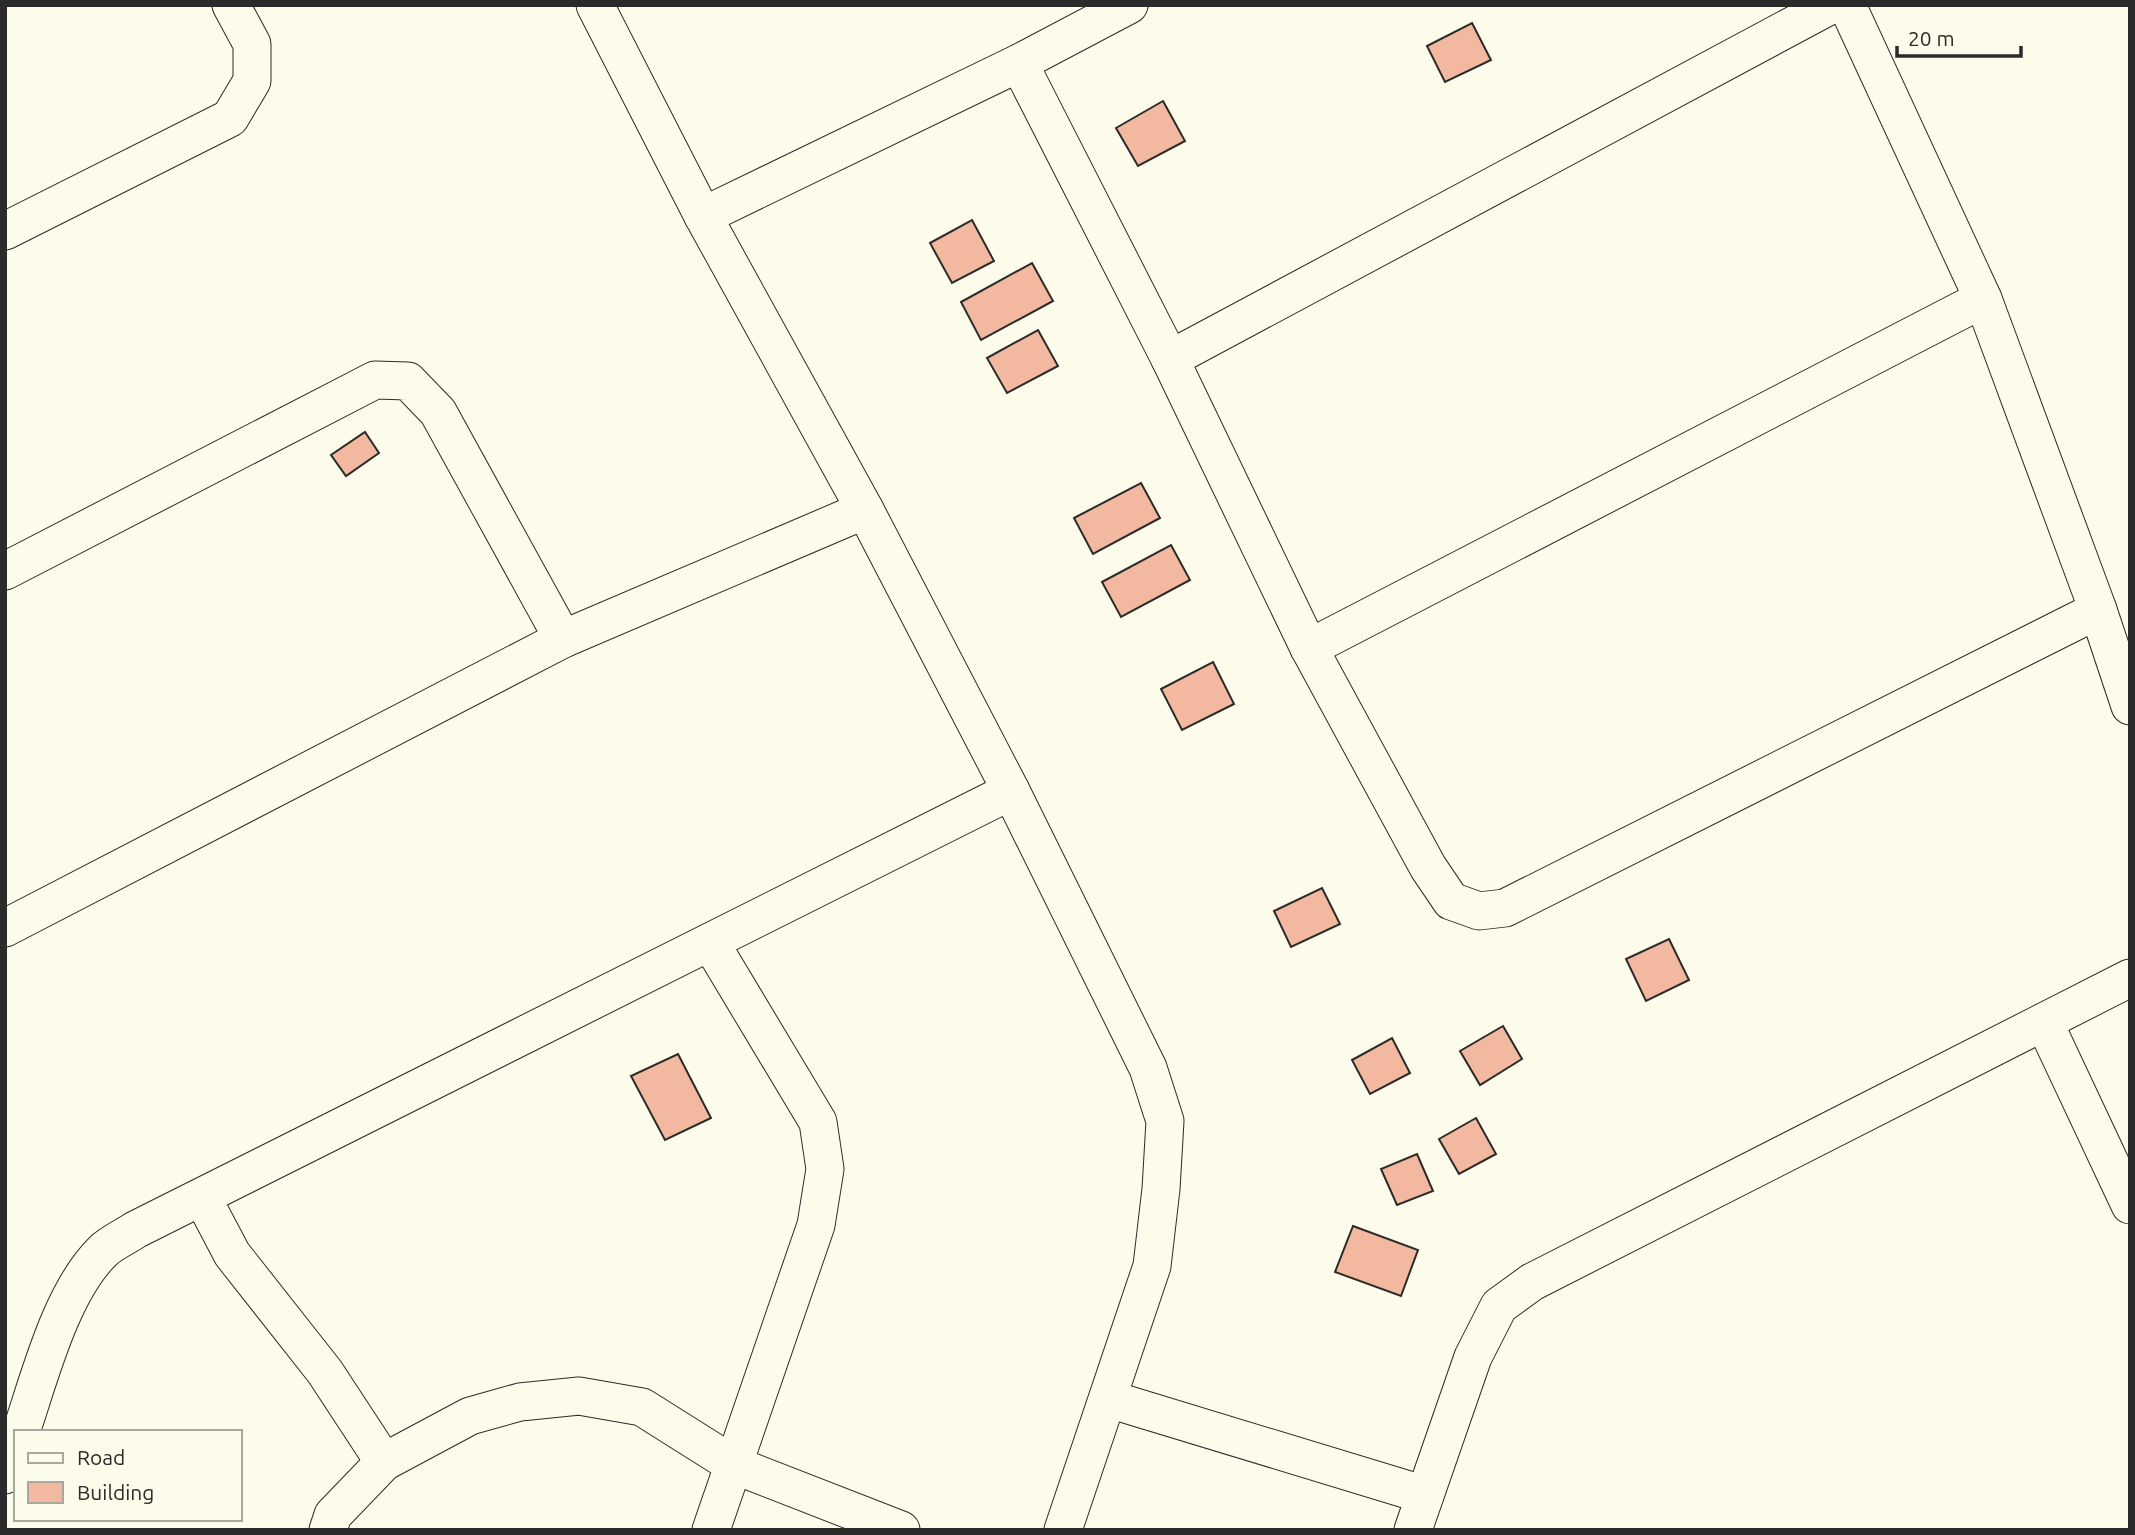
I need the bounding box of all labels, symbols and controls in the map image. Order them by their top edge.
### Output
scale bar [1897,14,2021,58]
text: 20 m [1908,26,1955,50]
legend [14,1430,242,1521]
text: Road [77,1445,125,1469]
text: Building [77,1480,154,1504]

